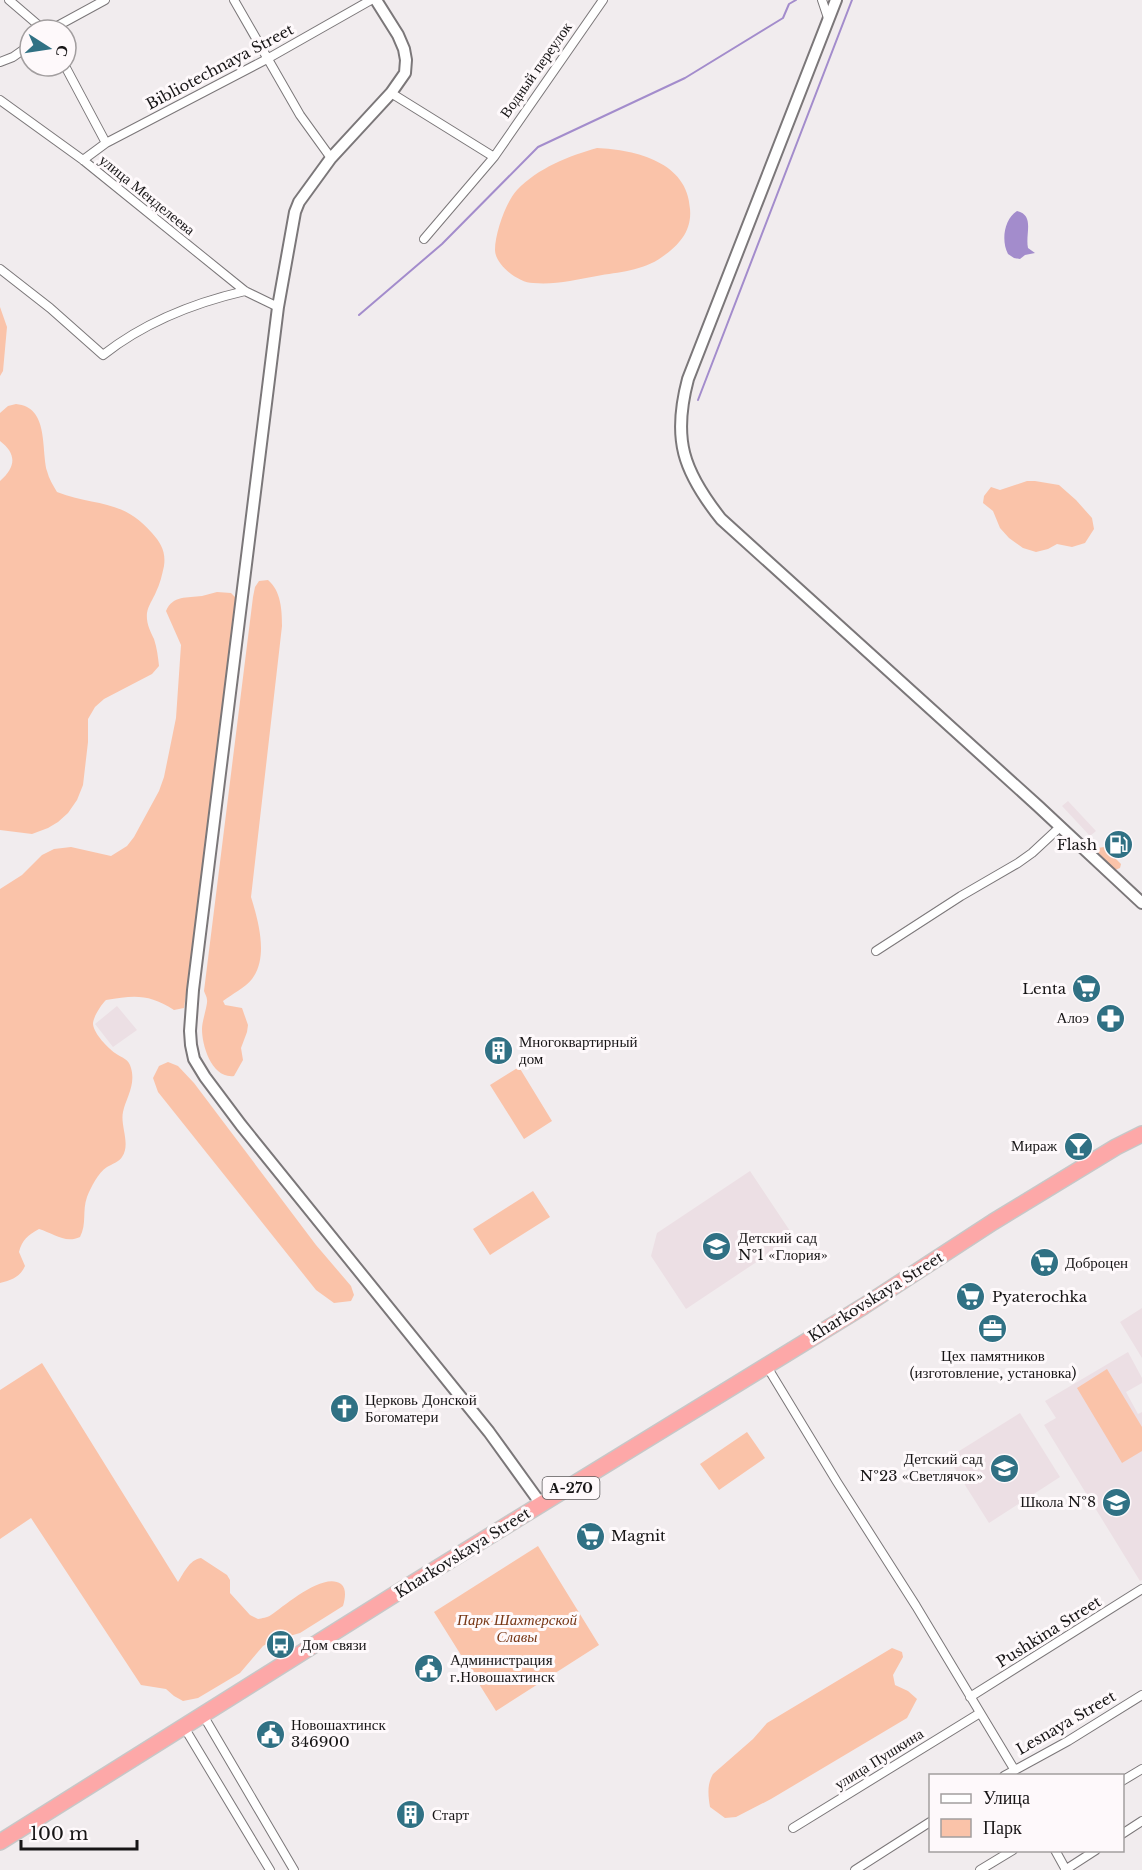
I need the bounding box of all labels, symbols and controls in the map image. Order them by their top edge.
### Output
north arrow [18,18,78,78]
street label: Водный переулок [495,18,576,121]
street label: Bibliotechnaya Street [143,19,297,113]
text: С [52,43,74,59]
street label: улица Менделеева [96,150,199,239]
fuel station icon: Flash [1102,829,1134,861]
place label: Flash [1057,835,1097,854]
supermarket icon: Lenta [1071,973,1103,1005]
place label: Lenta [1022,979,1067,998]
pharmacy icon: Алоэ [1094,1002,1126,1034]
place label: Алоэ [1057,1008,1089,1027]
place label: Многоквартирный дом [519,1032,638,1068]
building icon: Многоквартирный дом [482,1035,514,1067]
bar icon: Мираж [1062,1130,1094,1162]
place label: Мираж [1011,1136,1058,1155]
place label: Детский сад №1 «Глория» [738,1228,828,1264]
school or university icon: Детский сад №1 «Глория» [701,1231,733,1263]
street label: Kharkovskaya Street [805,1247,947,1346]
supermarket icon: Доброцен [1028,1247,1060,1279]
place label: Доброцен [1065,1253,1128,1272]
supermarket icon: Pyaterochka [955,1281,987,1313]
place label: Pyaterochka [992,1287,1088,1306]
office icon: Цех памятников (изготовление, установка) [977,1313,1009,1345]
place label: Цех памятников (изготовление, установка) [910,1346,1076,1382]
place label: Церковь Донской Богоматери [365,1390,477,1426]
church icon: Церковь Донской Богоматери [328,1393,360,1425]
place label: Детский сад №23 «Светлячок» [860,1449,983,1485]
school or university icon: Детский сад №23 «Светлячок» [988,1452,1020,1484]
road number: А-270 [542,1477,600,1499]
school or university icon: Школа №8 [1101,1486,1133,1518]
place label: Школа №8 [1020,1492,1096,1511]
street label: Kharkovskaya Street [392,1503,534,1602]
supermarket icon: Magnit [574,1520,606,1552]
place label: Magnit [611,1526,666,1545]
street label: Pushkina Street [993,1592,1105,1671]
park label: Парк Шахтерской Славы [456,1610,577,1646]
bus stop icon: Дом связи [264,1629,296,1661]
place label: Дом связи [301,1635,367,1654]
place label: Администрация г.Новошахтинск [450,1650,556,1686]
public building icon: Администрация г.Новошахтинск [413,1653,445,1685]
street label: Lesnaya Street [1013,1686,1119,1759]
place label: Новошахтинск 346900 [291,1715,386,1751]
public building icon: Новошахтинск 346900 [254,1718,286,1750]
street label: улица Пушкина [831,1724,927,1793]
legend [929,1774,1124,1852]
text: Улица [983,1787,1030,1809]
building icon: Старт [395,1799,427,1831]
place label: Старт [432,1805,470,1824]
scale bar [21,1813,136,1851]
text: Парк [983,1817,1022,1839]
text: 100 m [30,1823,88,1845]

